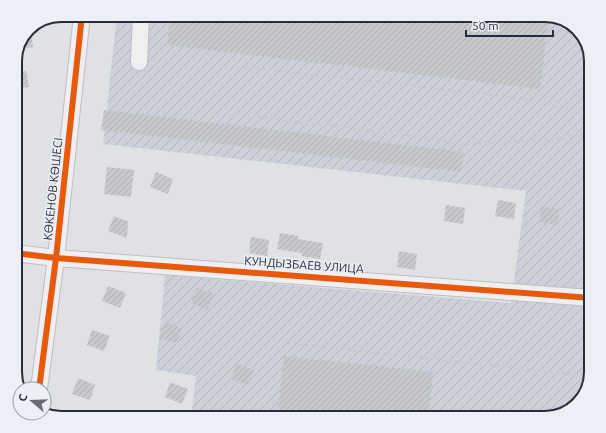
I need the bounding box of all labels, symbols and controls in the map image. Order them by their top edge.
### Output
scale bar [466,12,553,38]
text: 50 m [472,19,499,32]
street label: КӨКЕНОВ КӨШЕСІ [41,137,64,241]
street label: КУНДЫЗБАЕВ УЛИЦА [244,254,364,275]
north arrow [12,381,52,421]
text: С [16,392,29,403]

